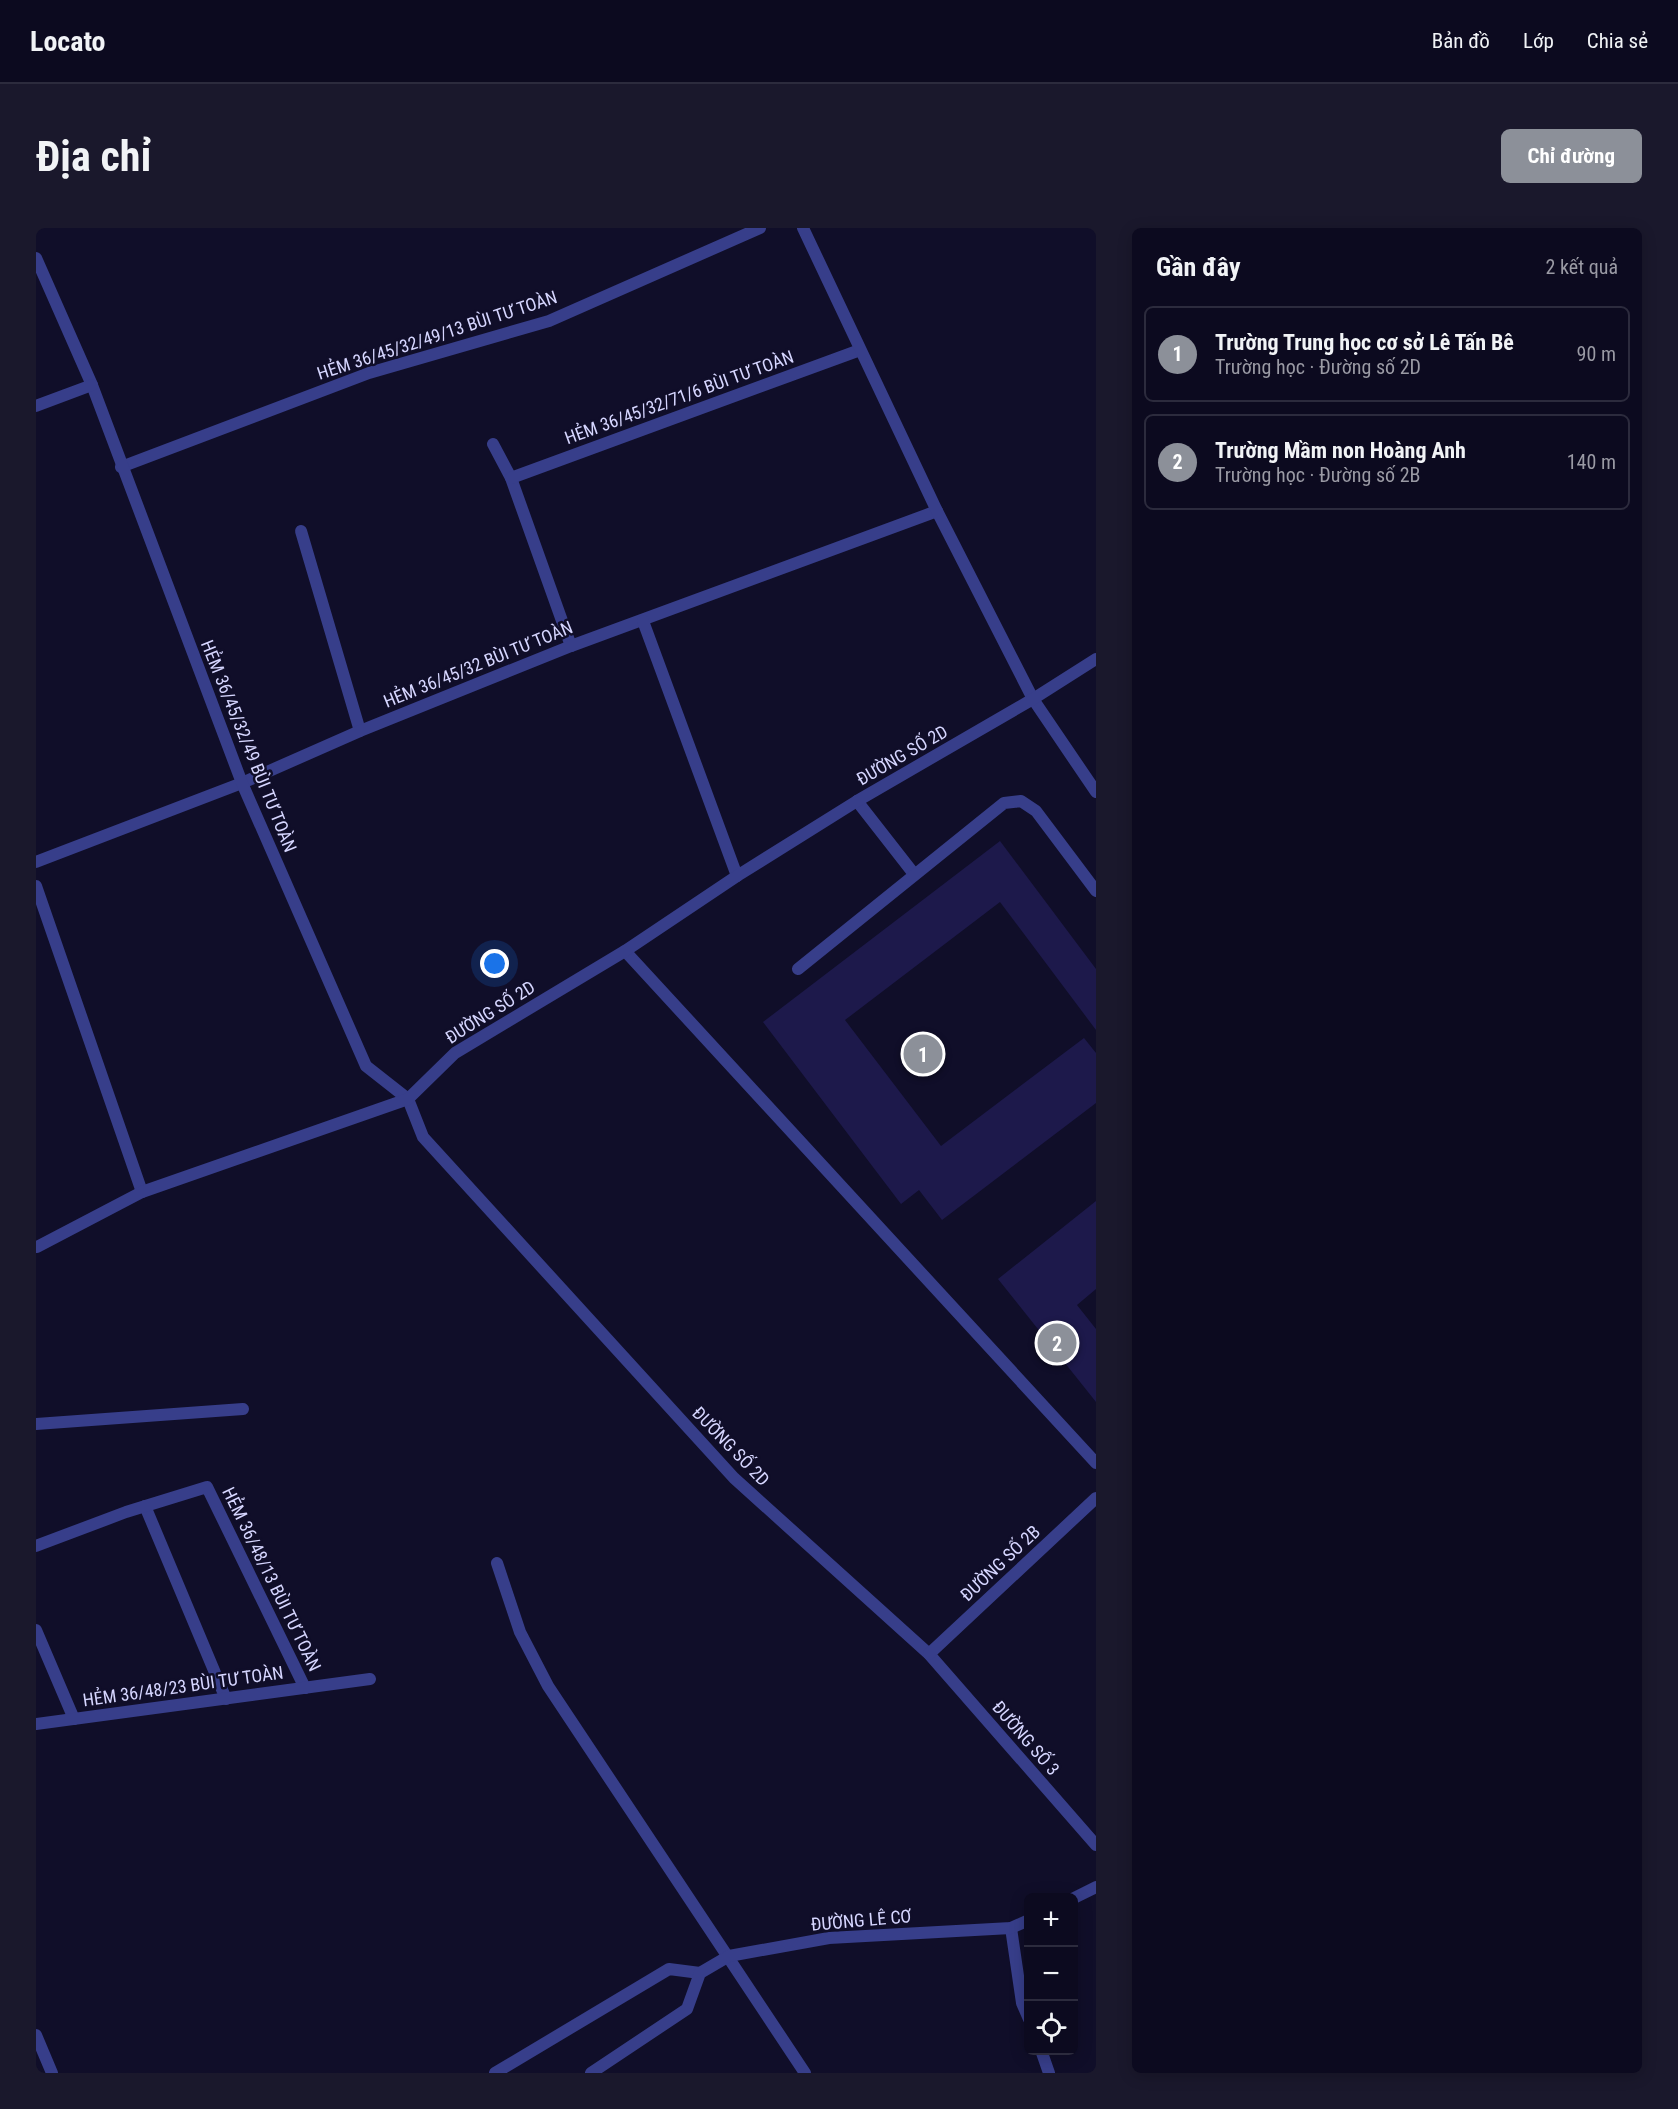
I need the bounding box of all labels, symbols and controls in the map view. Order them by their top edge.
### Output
text: Locato [30,25,106,58]
text: Bản đồ [1432,29,1490,53]
text: Lớp [1523,29,1554,53]
text: Chia sẻ [1587,29,1648,53]
button: Chỉ đường [1501,129,1642,183]
text: Địa chỉ [36,132,151,181]
text: Gần đây [1156,252,1241,282]
text: 2 kết quả [1546,255,1618,279]
street label: HẺM 36/45/32/49/13 BÙI TƯ TOÀN [314,285,560,384]
text: Trường Trung học cơ sở Lê Tấn Bê [1215,330,1514,355]
text: 1 [1172,342,1183,366]
text: 90 m [1577,342,1616,366]
street label: HẺM 36/45/32/71/6 BÙI TƯ TOÀN [561,345,796,448]
text: Trường học · Đường số 2D [1215,355,1421,379]
text: Trường Mầm non Hoàng Anh [1215,438,1466,463]
text: 2 [1172,450,1183,474]
text: 140 m [1567,450,1616,474]
text: Trường học · Đường số 2B [1215,463,1420,487]
street label: HẺM 36/45/32 BÙI TƯ TOÀN [380,615,576,712]
street label: HẺM 36/45/32/49 BÙI TƯ TOÀN [197,637,302,855]
street label: ĐƯỜNG SỐ 2D [852,719,951,789]
your location [480,949,509,978]
street label: ĐƯỜNG SỐ 2D [440,974,539,1048]
pin: 1 [904,1032,942,1076]
pin: 2 [1038,1320,1076,1366]
street label: ĐƯỜNG SỐ 2D [688,1401,775,1490]
street label: HẺM 36/48/13 BÙI TƯ TOÀN [218,1483,327,1674]
street label: ĐƯỜNG SỐ 2B [955,1519,1044,1605]
street label: HẺM 36/48/23 BÙI TƯ TOÀN [81,1661,285,1710]
street label: ĐƯỜNG SỐ 3 [988,1695,1065,1779]
map controls [1024,1893,1078,2055]
button: + [1024,1893,1078,1947]
street label: ĐƯỜNG LÊ CƠ [810,1905,912,1935]
button: − [1024,1947,1078,2001]
button: locate [1024,2001,1078,2055]

